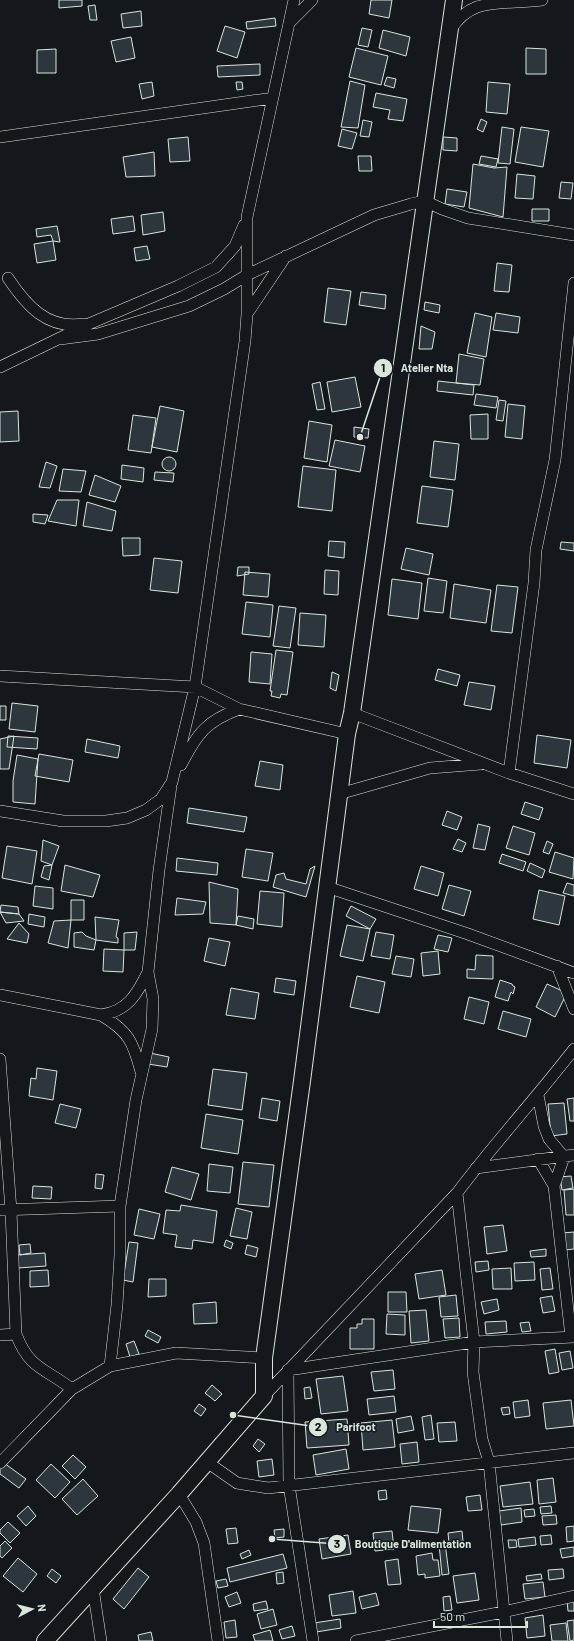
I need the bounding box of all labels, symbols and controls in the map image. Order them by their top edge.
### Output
callout: Atelier Nta [373,356,462,379]
text: 1 [381,360,385,374]
text: Atelier Nta [401,361,453,374]
callout: Parifoot [308,1416,384,1439]
text: 2 [315,1419,322,1433]
text: Parifoot [336,1420,376,1433]
callout: Boutique D'alimentation [327,1533,480,1556]
text: 3 [334,1536,340,1550]
text: Boutique D'alimentation [355,1537,471,1550]
north arrow [12,1589,52,1629]
text: N [36,1603,49,1612]
scale bar [434,1603,527,1629]
text: 50 m [440,1609,465,1623]

